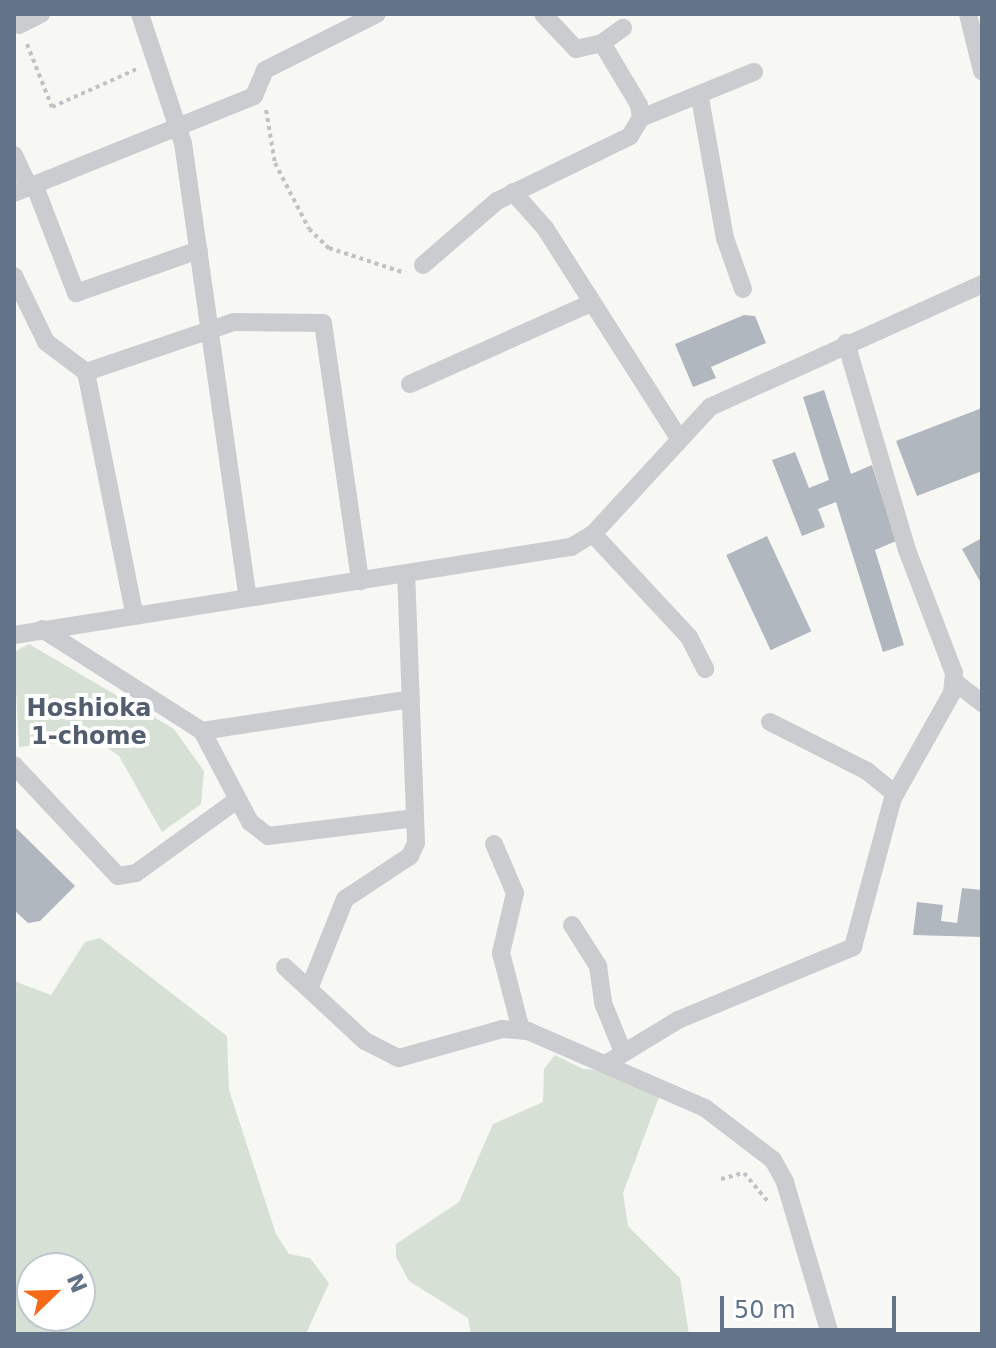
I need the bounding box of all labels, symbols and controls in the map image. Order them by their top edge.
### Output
district label: Hoshioka 1-chome [27,695,151,751]
north arrow [16,1252,96,1332]
text: N [62,1270,92,1297]
scale bar [724,1280,900,1330]
text: 50 m [734,1296,796,1324]

